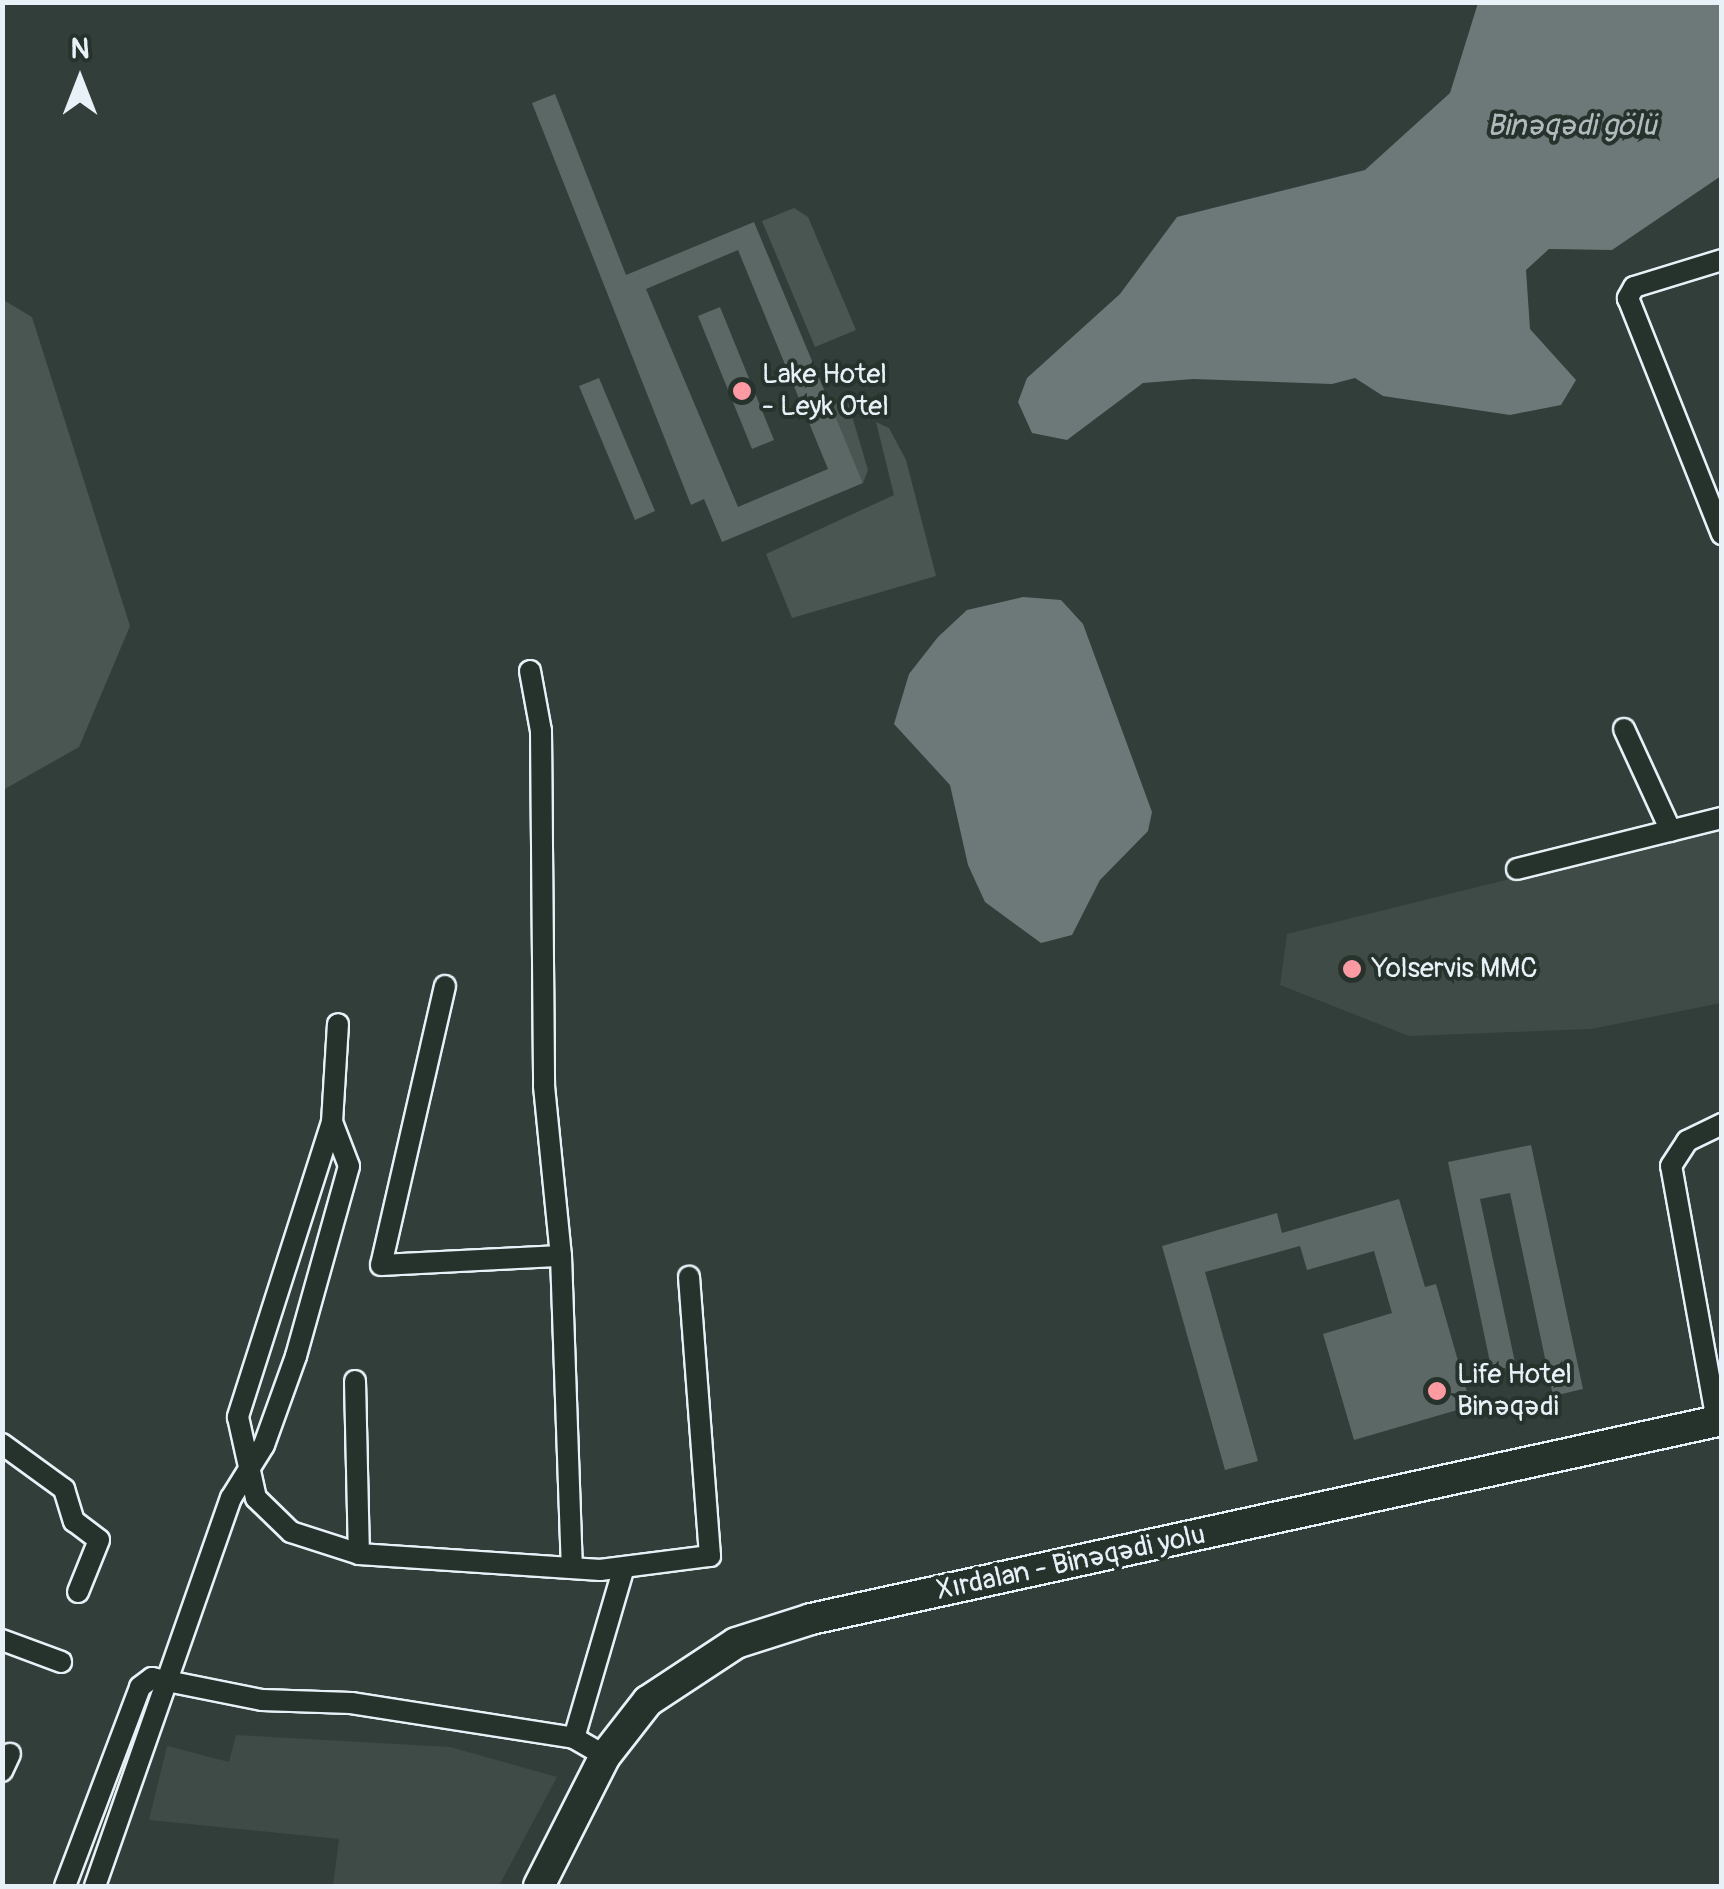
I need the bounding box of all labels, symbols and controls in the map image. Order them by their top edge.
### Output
north arrow [30,30,130,130]
text: N [71,32,89,67]
water label: Binəqədi gölü [1487,108,1657,144]
place label: Lake Hotel - Leyk Otel [762,358,889,424]
marker: Lake Hotel - Leyk Otel [731,380,753,402]
place label: Yolservis MMC [1372,952,1538,986]
marker: Yolservis MMC [1341,958,1363,980]
place label: Life Hotel Binəqədi [1457,1358,1572,1424]
marker: Life Hotel Binəqədi [1426,1380,1448,1402]
street label: Xırdalan - Binəqədi yolu [934,1518,1208,1608]

